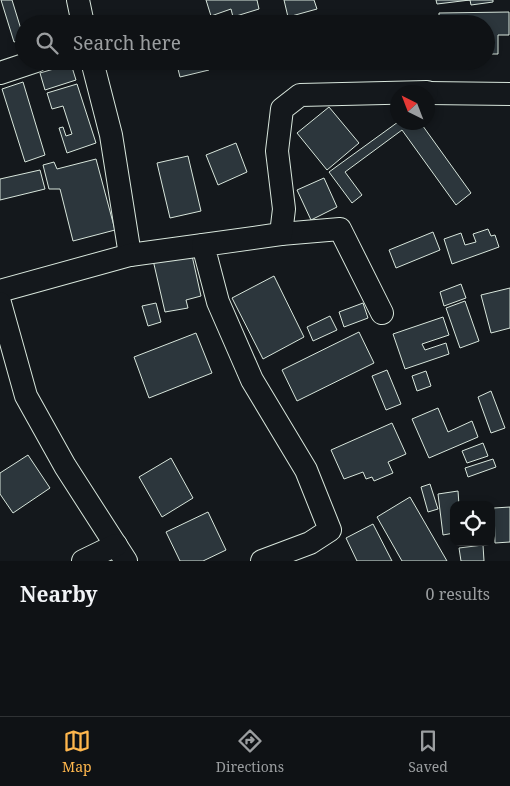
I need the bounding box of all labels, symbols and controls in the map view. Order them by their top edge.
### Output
search box [15,15,495,70]
icon: search [33,29,61,57]
text: Search here [73,30,181,56]
north arrow [390,85,435,130]
map controls [450,501,495,546]
button: locate [450,501,495,546]
text: Nearby [20,580,98,608]
text: 0 results [426,583,490,605]
tab: Map [62,727,92,776]
tab: Directions [216,727,284,776]
tab: Saved [408,727,448,776]

